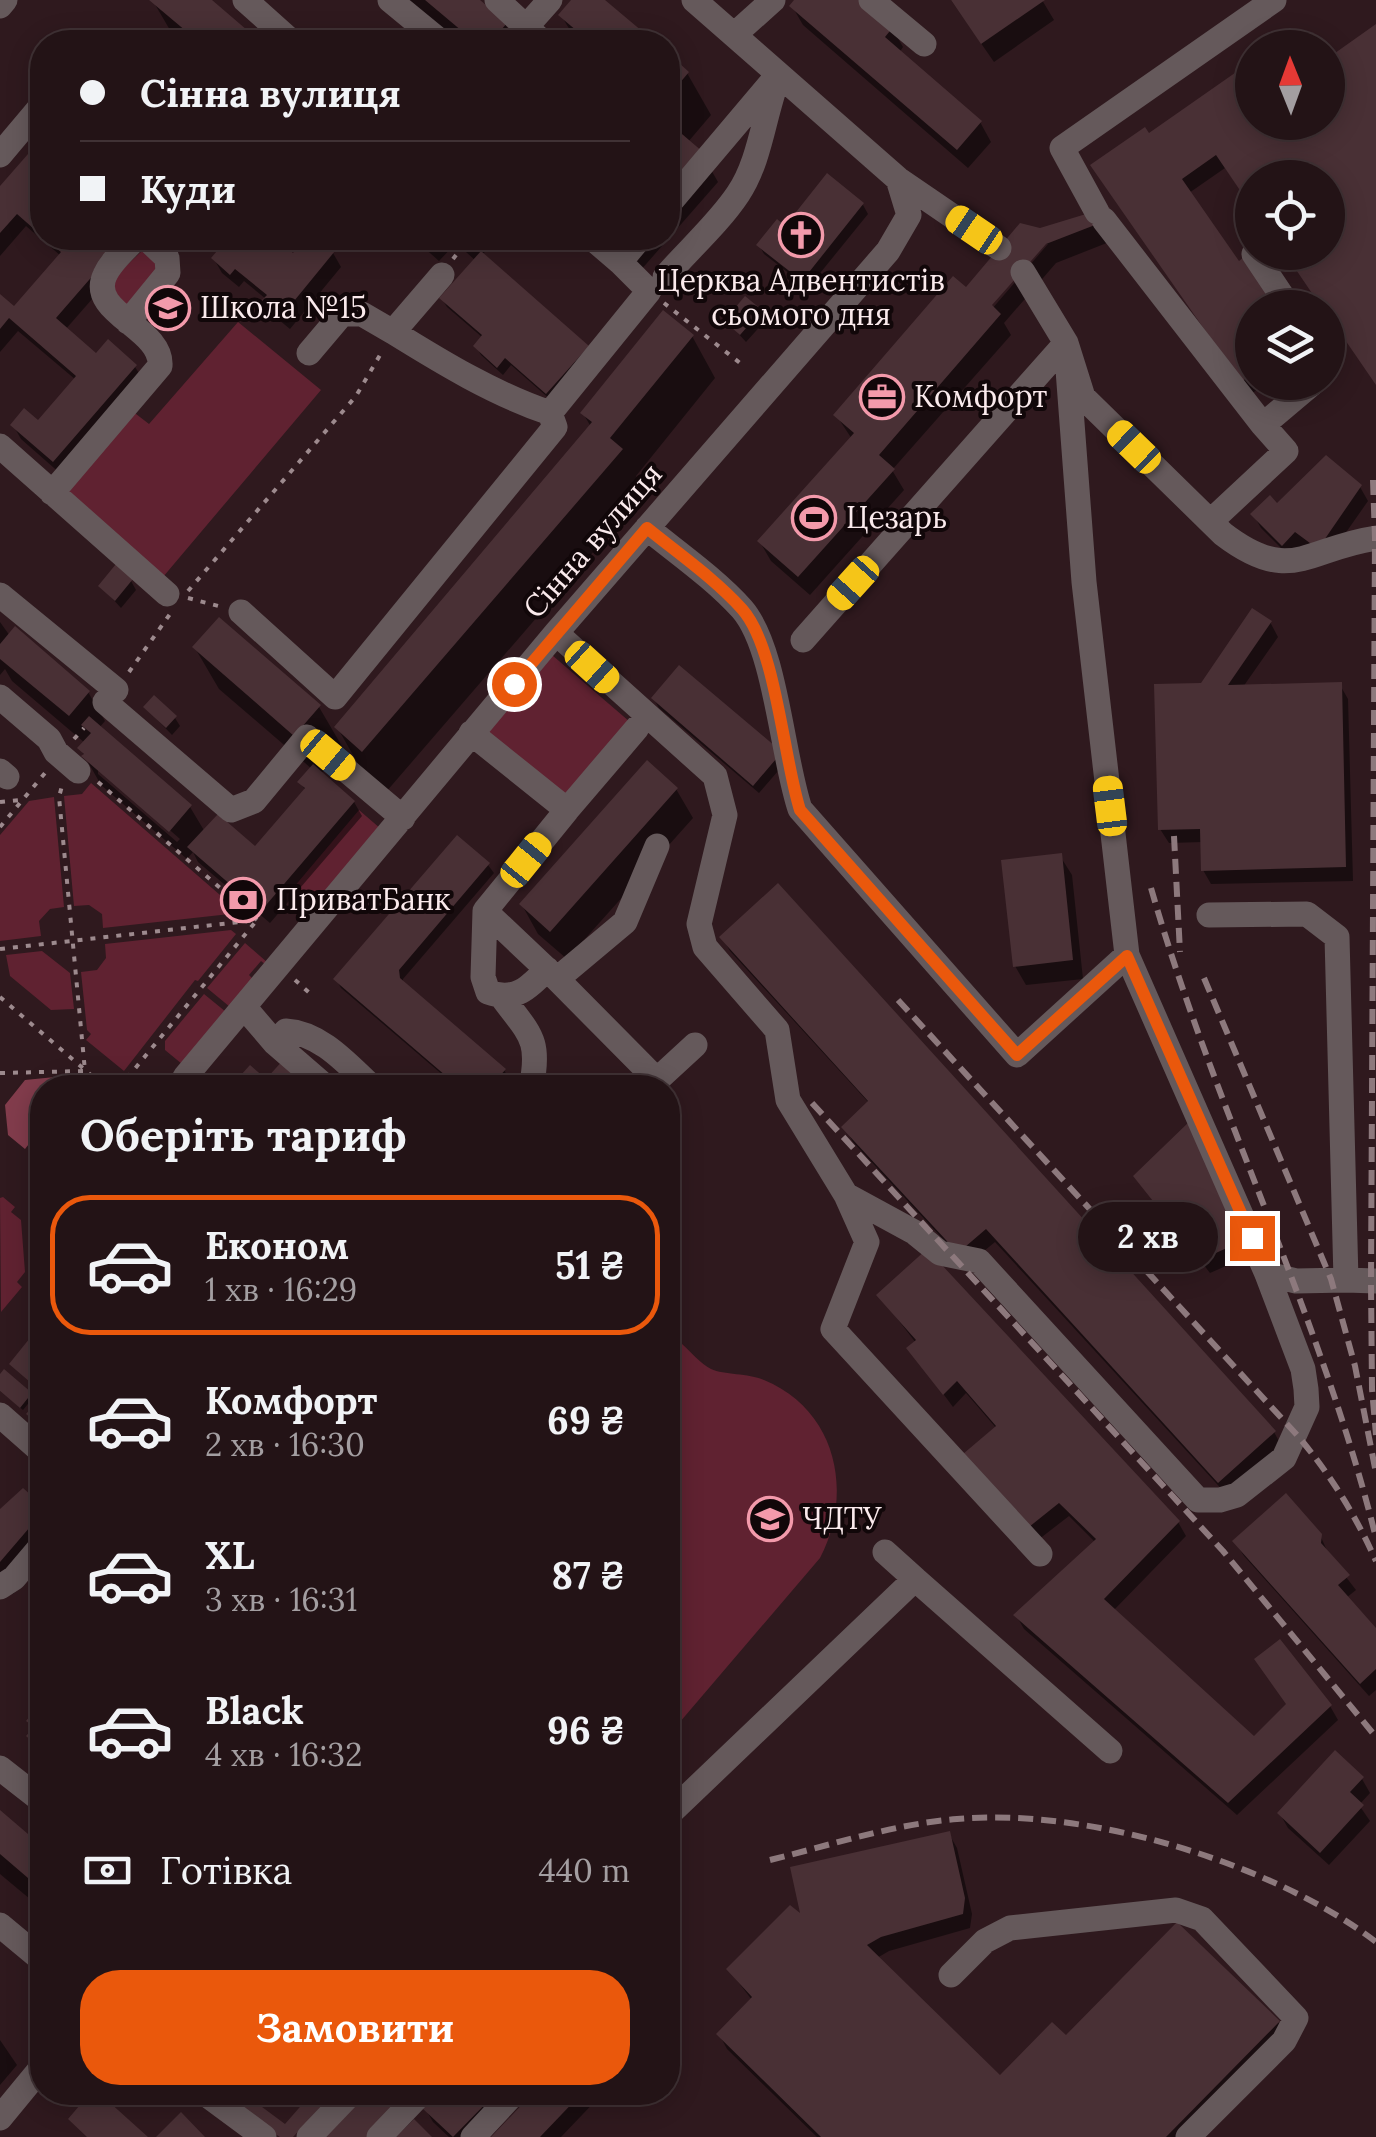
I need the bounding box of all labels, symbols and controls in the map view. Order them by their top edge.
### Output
north arrow [1235,30,1345,140]
map controls [1235,30,1345,400]
text: Сінна вулиця [140,69,401,117]
button: locate [1235,160,1345,270]
text: Куди [140,165,236,213]
car [941,201,1007,259]
church icon: Церква Адвентистів сьомого дня [778,212,824,258]
place label: Церква Адвентистів сьомого дня [657,261,945,333]
school or university icon: Школа №15 [145,285,191,331]
place label: Школа №15 [200,288,367,326]
button: layers [1235,290,1345,400]
office icon: Комфорт [859,374,905,420]
place label: Комфорт [914,377,1048,415]
car [1102,415,1166,479]
street label: Сінна вулиця [515,455,671,626]
sports icon: Цезарь [791,495,837,541]
place label: Цезарь [846,498,947,536]
car [822,551,884,615]
car [560,636,624,698]
route start [492,662,537,707]
car [295,724,361,786]
car [1091,774,1129,838]
car [495,827,557,893]
bank icon: ПриватБанк [220,877,266,923]
place label: ПриватБанк [276,880,450,918]
text: Оберіть тариф [80,1106,407,1163]
callout: 2 хв [1077,1203,1217,1273]
text: 2 хв [1117,1216,1179,1257]
route end [1230,1216,1275,1261]
icon: car [85,1220,175,1310]
text: Економ [205,1221,349,1269]
text: 51 ₴ [555,1241,625,1289]
text: 1 хв · 16:29 [205,1269,357,1310]
icon: car [85,1375,175,1465]
text: Комфорт [205,1376,377,1424]
text: 69 ₴ [547,1396,625,1444]
text: 2 хв · 16:30 [205,1424,365,1465]
school or university icon: ЧДТУ [747,1496,793,1542]
place label: ЧДТУ [802,1499,882,1537]
icon: car [85,1530,175,1620]
text: XL [205,1531,255,1579]
text: 87 ₴ [551,1551,625,1599]
text: 3 хв · 16:31 [205,1579,357,1620]
icon: car [85,1685,175,1775]
text: Black [205,1686,304,1734]
text: 96 ₴ [547,1706,625,1754]
text: 4 хв · 16:32 [205,1734,362,1775]
icon: cash [80,1843,135,1898]
text: Готівка [160,1846,292,1894]
text: 440 m [538,1850,630,1891]
button: Замовити [80,1970,630,2085]

